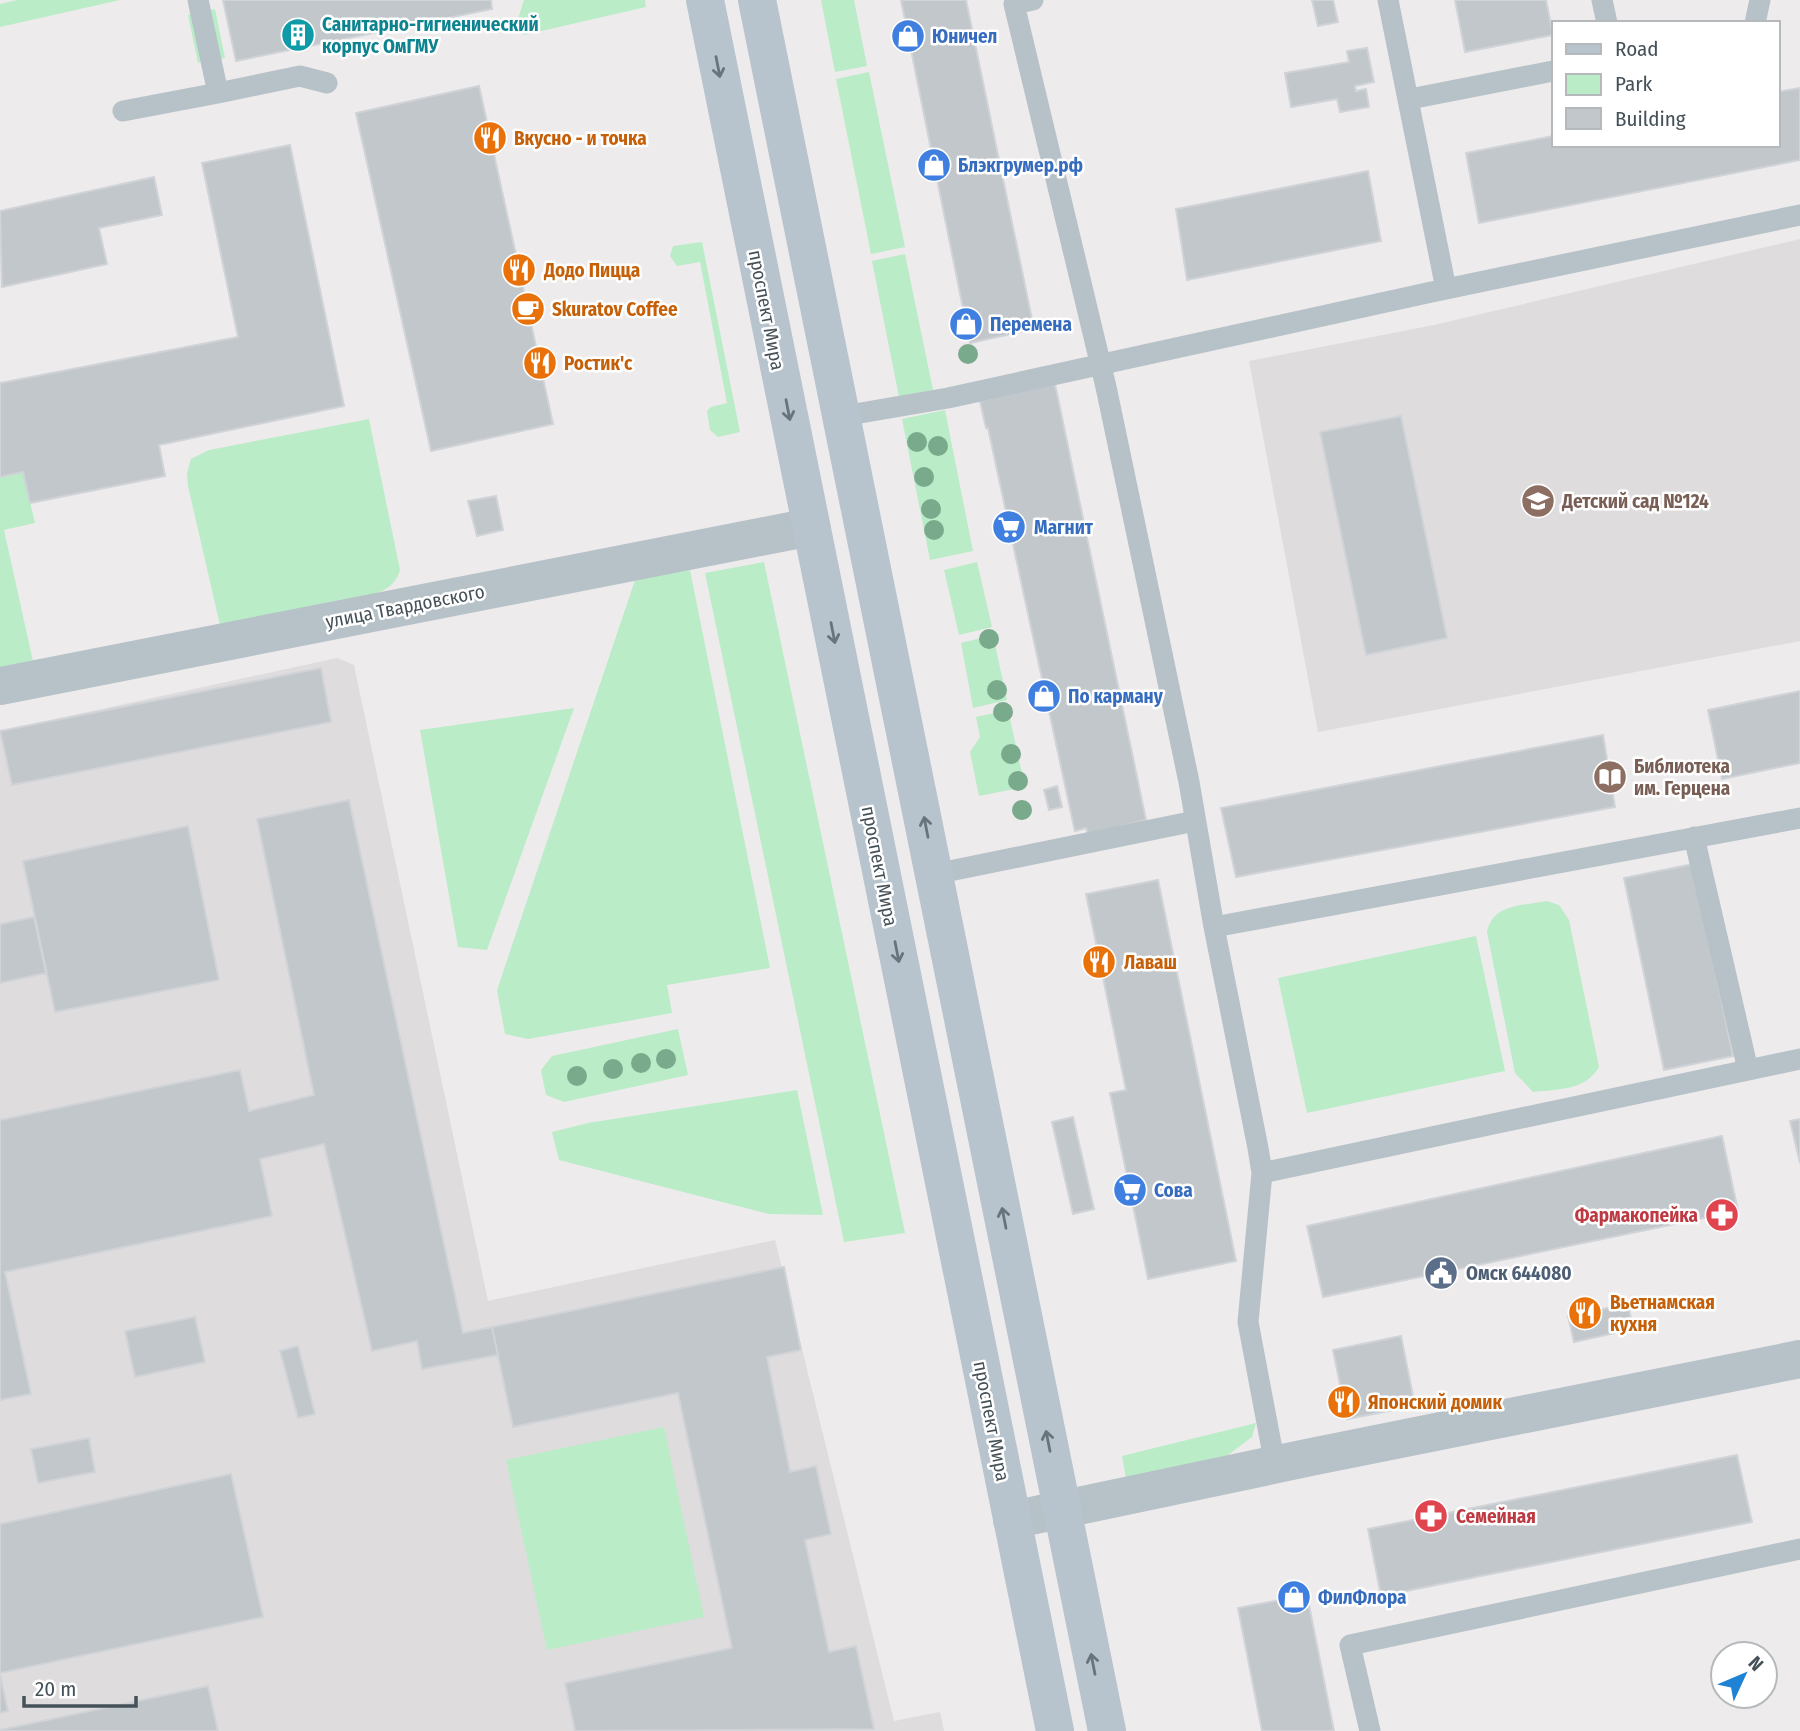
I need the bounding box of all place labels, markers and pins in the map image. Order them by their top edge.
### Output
place label: Санитарно-гигиенический корпус ОмГМУ [322,13,539,58]
building icon: Санитарно-гигиенический корпус ОмГМУ [279,16,317,54]
shop icon: Юничел [889,17,927,55]
place label: Юничел [932,25,997,48]
restaurant icon: Вкусно - и точка [471,119,509,157]
place label: Вкусно - и точка [514,127,647,150]
shop icon: Блэкгрумер.рф [915,146,953,184]
place label: Блэкгрумер.рф [958,154,1083,177]
restaurant icon: Додо Пицца [500,251,538,289]
place label: Додо Пицца [543,259,640,282]
cafe icon: Skuratov Coffee [509,290,547,328]
place label: Skuratov Coffee [552,298,678,321]
shop icon: Перемена [947,305,985,343]
place label: Перемена [990,313,1072,336]
restaurant icon: Ростик'с [521,344,559,382]
place label: Ростик'с [564,352,633,375]
school or university icon: Детский сад №124 [1519,482,1557,520]
place label: Детский сад №124 [1561,490,1709,513]
supermarket icon: Магнит [990,508,1028,546]
place label: Магнит [1034,516,1094,539]
shop icon: По карману [1025,677,1063,715]
place label: По карману [1068,685,1164,708]
place label: Библиотека им. Герцена [1634,755,1730,800]
library icon: Библиотека им. Герцена [1591,758,1629,796]
restaurant icon: Лаваш [1080,943,1118,981]
place label: Лаваш [1124,951,1177,974]
supermarket icon: Сова [1111,1171,1149,1209]
place label: Сова [1154,1179,1193,1202]
pharmacy icon: Фармакопейка [1703,1196,1741,1234]
place label: Фармакопейка [1575,1204,1698,1227]
public building icon: Омск 644080 [1422,1254,1460,1292]
place label: Омск 644080 [1466,1262,1572,1285]
place label: Вьетнамская кухня [1610,1291,1715,1336]
restaurant icon: Вьетнамская кухня [1566,1294,1604,1332]
restaurant icon: Японский домик [1325,1383,1363,1421]
place label: Японский домик [1368,1391,1502,1414]
pharmacy icon: Семейная [1412,1497,1450,1535]
place label: Семейная [1456,1505,1536,1528]
shop icon: ФилФлора [1275,1578,1313,1616]
place label: ФилФлора [1318,1586,1407,1609]

